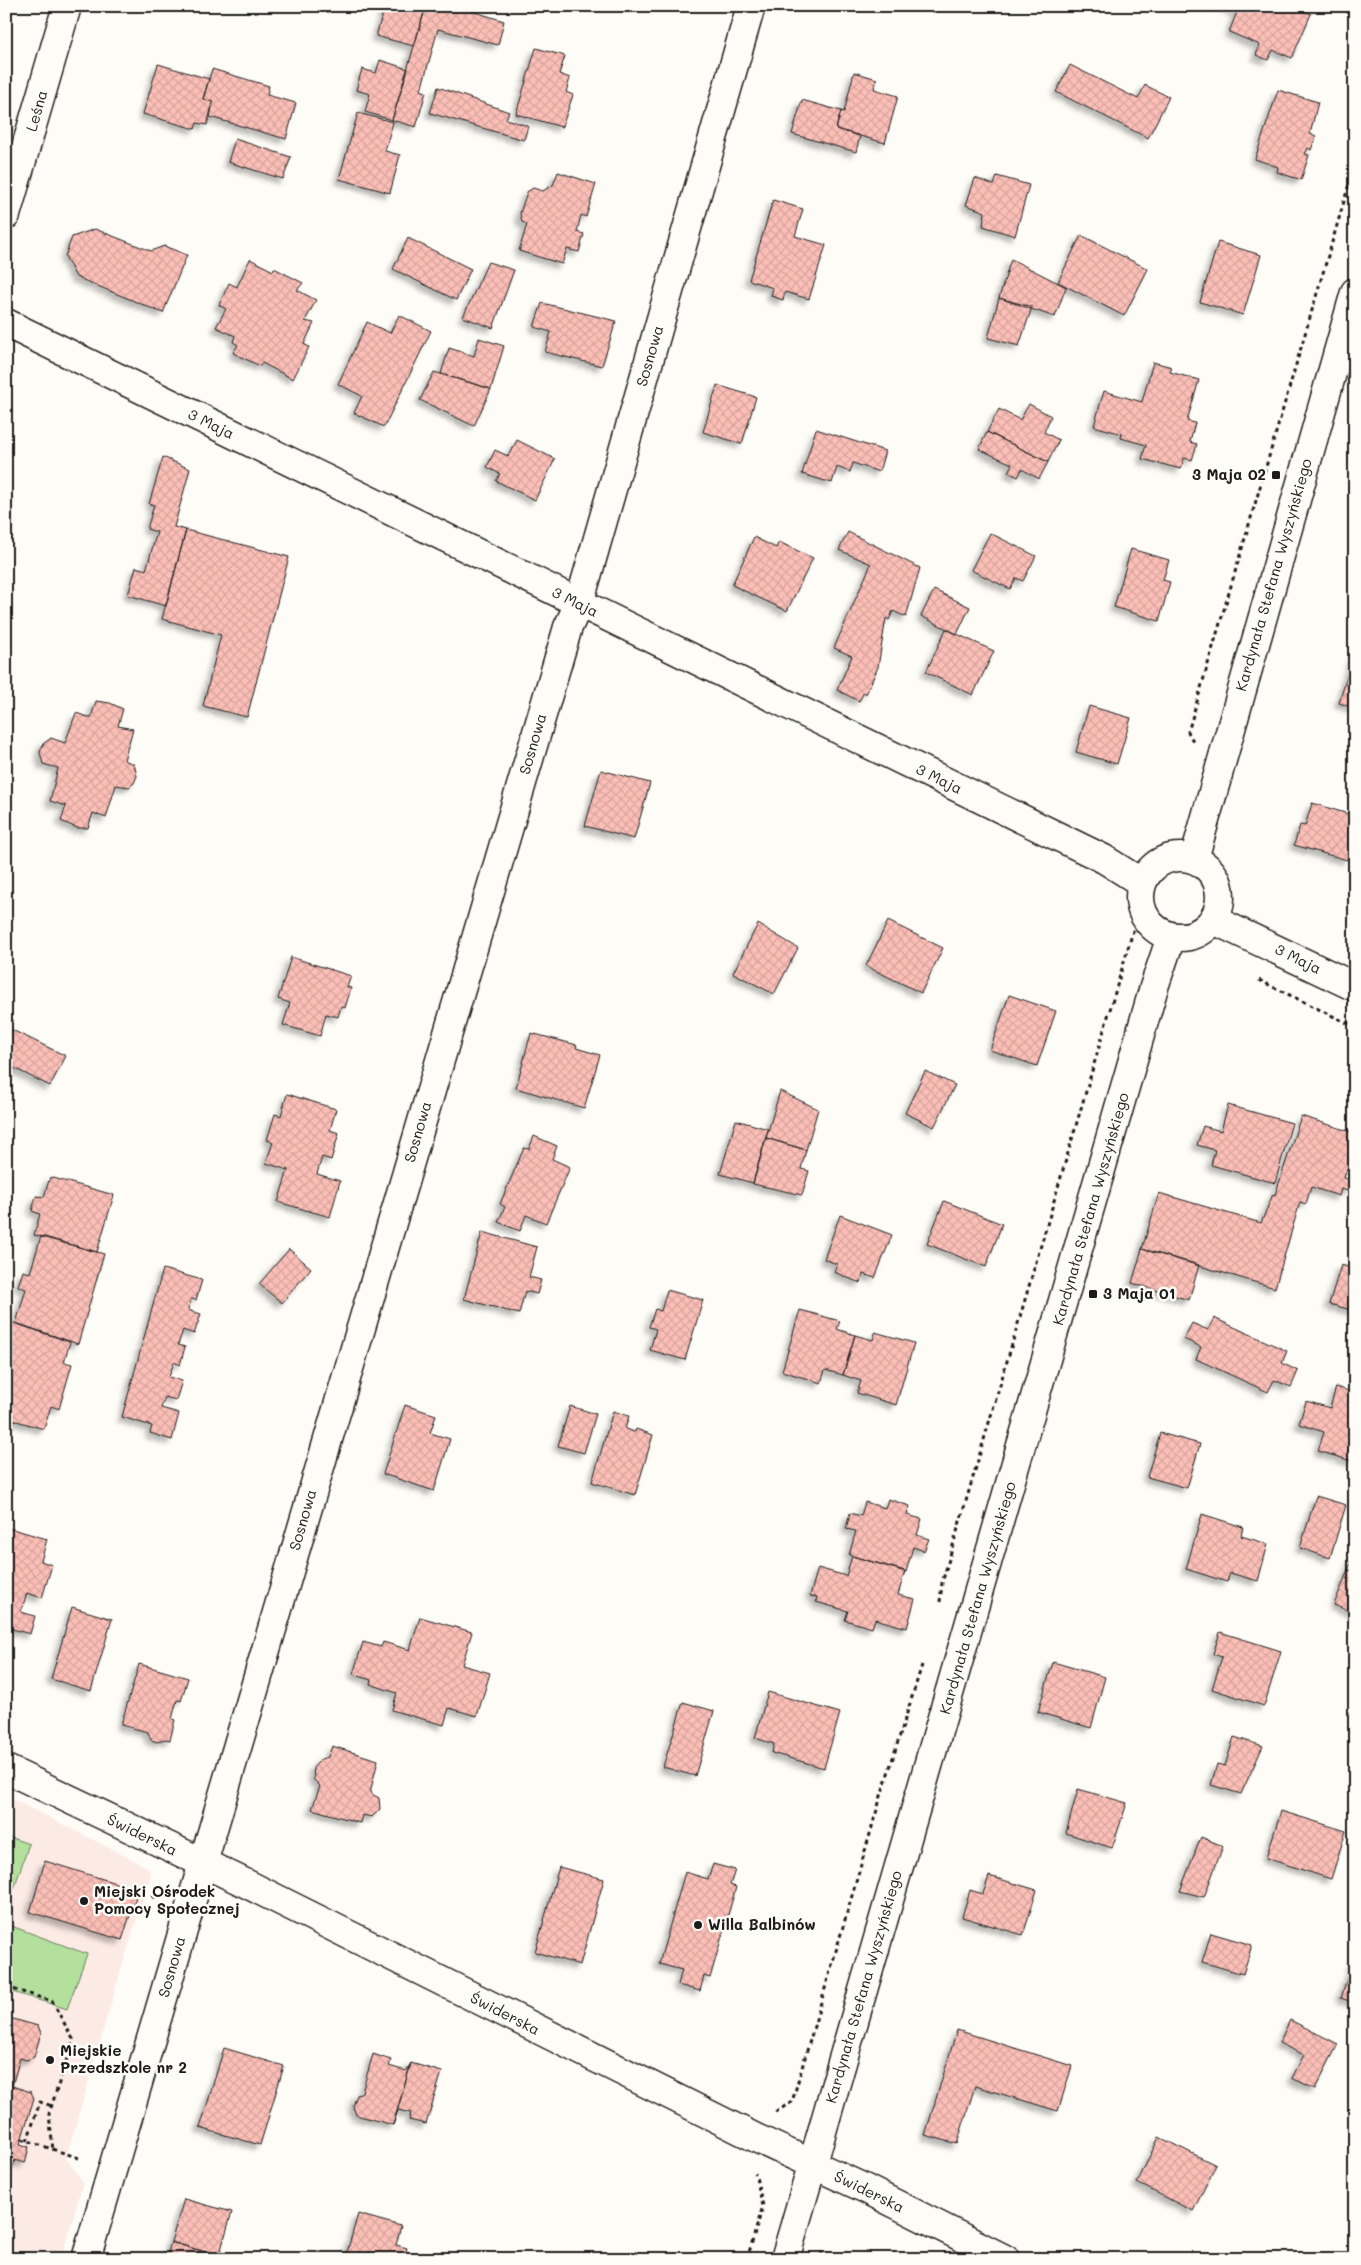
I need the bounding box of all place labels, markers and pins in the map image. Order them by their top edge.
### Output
place label: 3 Maja 02 [1192,464,1266,484]
marker: 3 Maja 02 [1270,469,1282,481]
place label: 3 Maja 01 [1103,1283,1175,1303]
marker: 3 Maja 01 [1087,1288,1099,1300]
place label: Miejski Ośrodek Pomocy Społecznej [94,1881,240,1918]
marker: Miejski Ośrodek Pomocy Społecznej [78,1895,90,1907]
place label: Willa Balbinów [708,1914,816,1934]
marker: Willa Balbinów [692,1919,704,1931]
place label: Miejskie Przedszkole nr 2 [60,2040,187,2077]
marker: Miejskie Przedszkole nr 2 [44,2054,56,2066]

